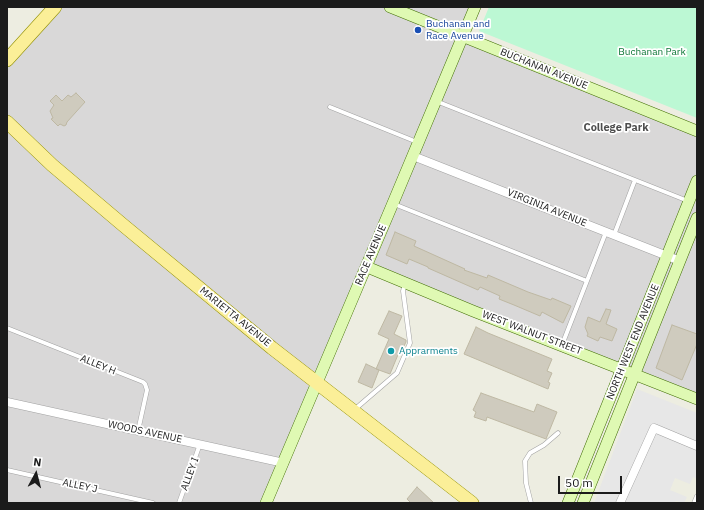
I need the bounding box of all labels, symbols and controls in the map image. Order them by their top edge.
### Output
place label: Buchanan and Race Avenue [426,18,490,42]
marker: Buchanan and Race Avenue [413,25,423,35]
street label: BUCHANAN AVENUE [498,46,590,92]
park label: Buchanan Park [618,46,686,58]
district label: College Park [583,121,649,135]
street label: VIRGINIA AVENUE [505,187,589,229]
street label: RACE AVENUE [353,223,389,287]
street label: NORTH WEST END AVENUE [604,282,662,402]
street label: MARIETTA AVENUE [197,285,273,349]
street label: WEST WALNUT STREET [480,308,584,358]
place label: Apprarments [399,345,458,357]
marker: Apprarments [386,346,396,356]
street label: ALLEY H [78,352,118,378]
street label: WOODS AVENUE [107,418,183,446]
north arrow [16,454,56,494]
text: N [33,455,42,470]
street label: ALLEY I [178,456,202,492]
scale bar [560,468,624,494]
text: 50 m [565,475,593,490]
street label: ALLEY J [61,476,99,496]

